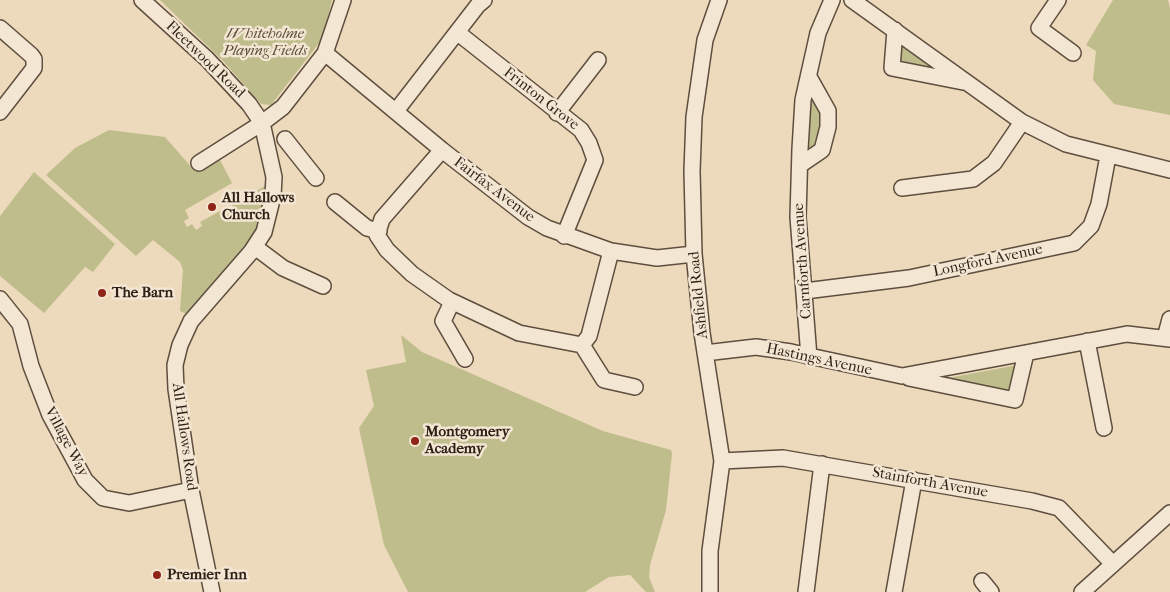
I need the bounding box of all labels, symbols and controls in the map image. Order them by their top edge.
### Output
street label: Fleetwood Road [162,18,248,102]
park label: Whiteholme Playing Fields [223,25,307,60]
street label: Frinton Grove [500,64,582,134]
street label: Fairfax Avenue [450,154,538,226]
place label: All Hallows Church [222,189,294,224]
marker: All Hallows Church [206,201,218,213]
street label: Carnforth Avenue [790,202,816,320]
street label: Longford Avenue [932,241,1044,281]
street label: Ashfield Road [685,250,713,340]
place label: The Barn [112,284,173,302]
marker: The Barn [96,287,108,299]
street label: Hastings Avenue [764,340,874,380]
street label: All Hallows Road [168,382,200,492]
street label: Village Way [40,404,92,480]
place label: Montgomery Academy [425,423,510,458]
marker: Montgomery Academy [409,435,421,447]
street label: Stainforth Avenue [871,464,989,502]
place label: Premier Inn [167,566,247,584]
marker: Premier Inn [151,569,163,581]

